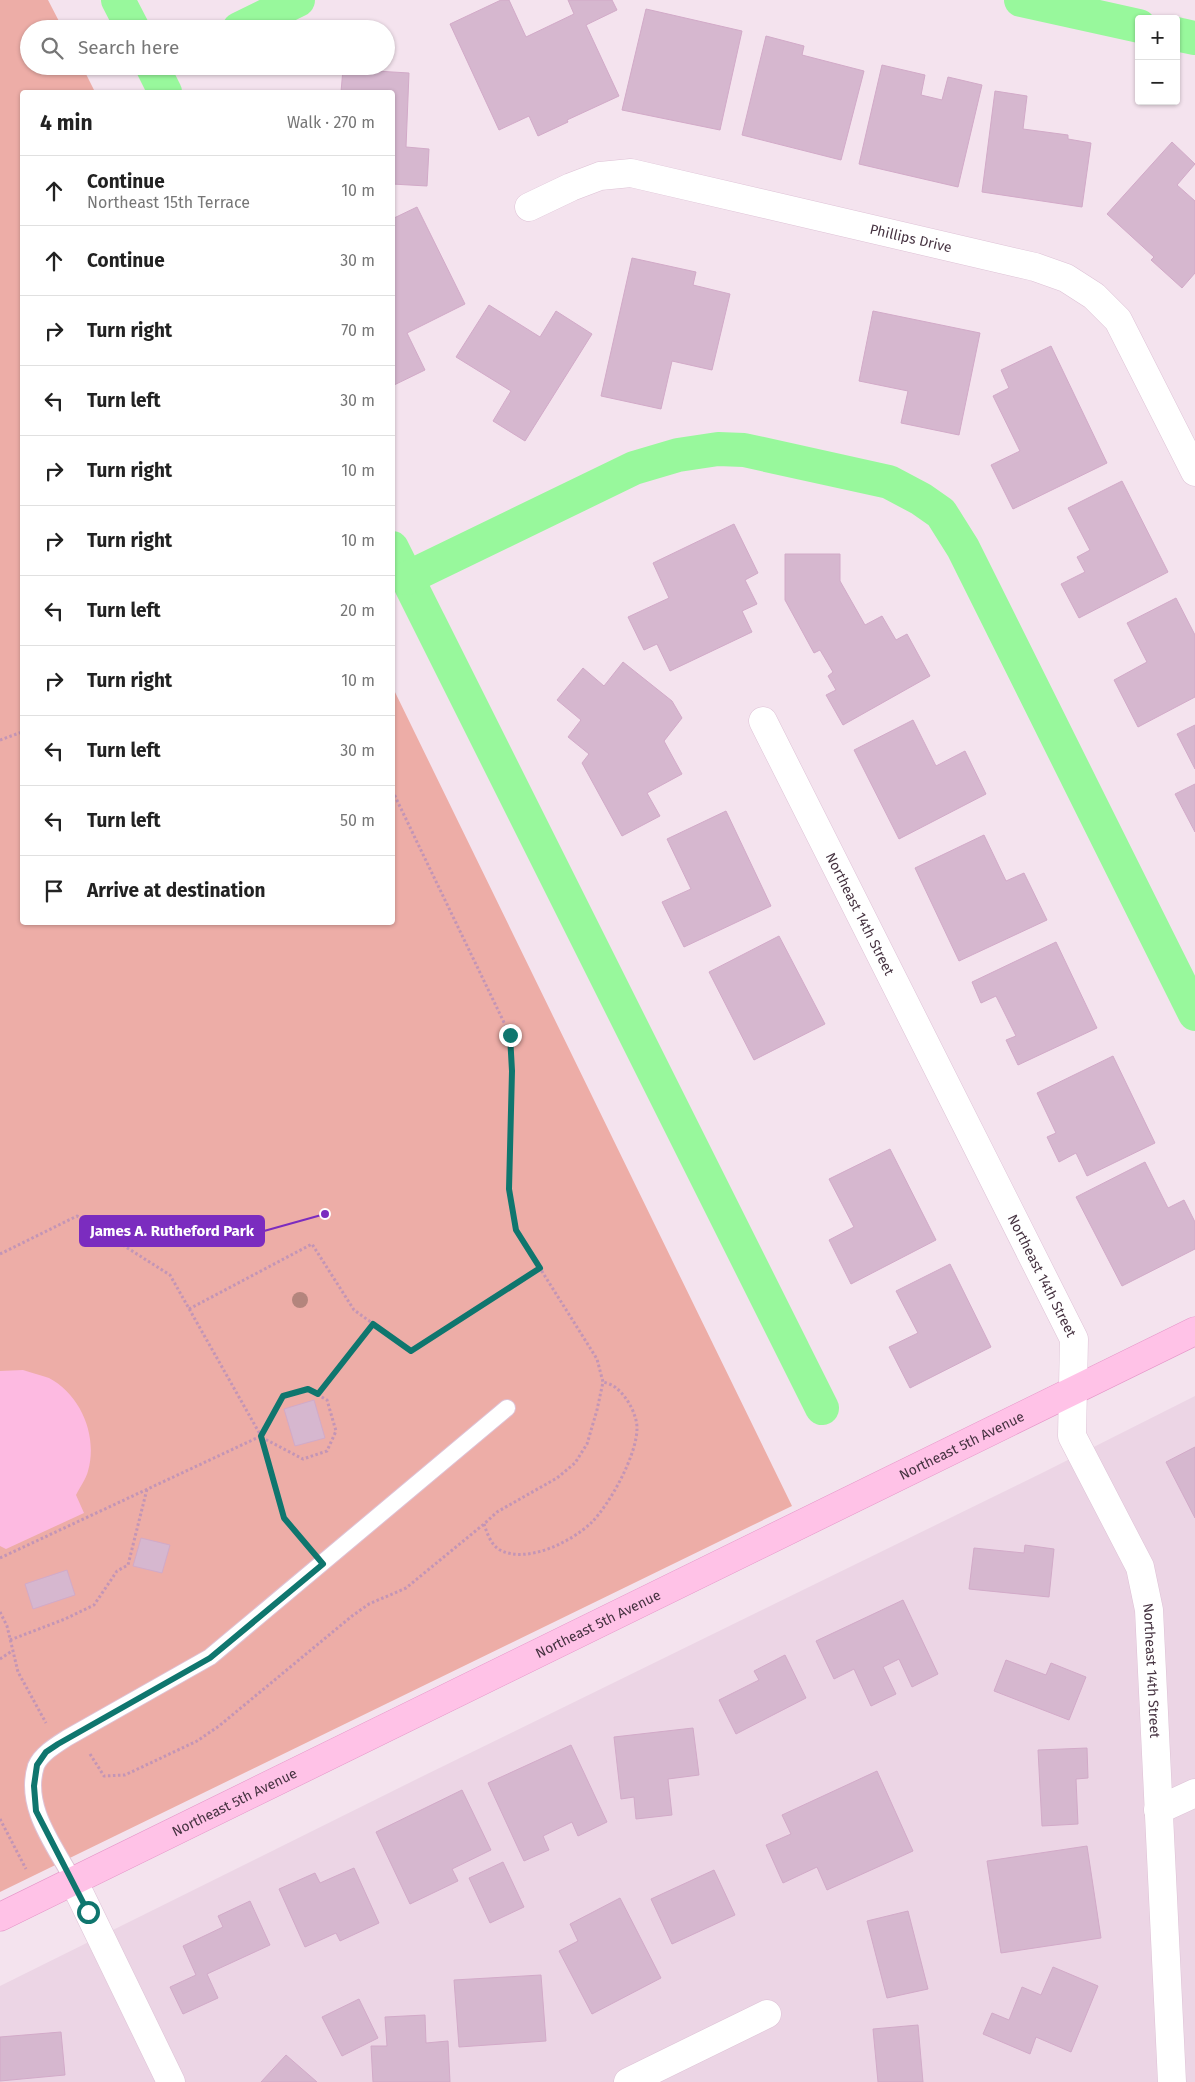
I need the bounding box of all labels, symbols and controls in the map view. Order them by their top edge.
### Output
map controls [1135,15,1180,105]
button: + [1135,15,1180,60]
search box [20,20,395,75]
icon: search [38,34,66,62]
text: Search here [78,36,179,59]
button: − [1135,60,1180,105]
text: 4 min [40,110,93,136]
text: Walk · 270 m [287,113,375,132]
text: Continue [87,170,165,193]
icon: ahead [40,177,68,205]
text: 10 m [341,181,375,200]
text: Northeast 15th Terrace [87,193,250,212]
street label: Phillips Drive [868,221,953,256]
icon: ahead [40,247,68,275]
text: Continue [87,249,165,272]
text: 30 m [340,251,375,270]
icon: right [40,317,68,345]
text: Turn right [87,319,172,342]
text: 70 m [341,321,375,340]
icon: left [40,387,68,415]
text: Turn left [87,389,161,412]
text: 30 m [340,391,375,410]
icon: right [40,457,68,485]
text: Turn right [87,459,172,482]
text: 10 m [341,461,375,480]
icon: right [40,527,68,555]
text: Turn right [87,529,172,552]
text: 10 m [341,531,375,550]
icon: left [40,597,68,625]
text: Turn left [87,599,161,622]
text: 20 m [340,601,375,620]
icon: right [40,667,68,695]
text: Turn right [87,669,172,692]
text: 10 m [341,671,375,690]
icon: left [40,737,68,765]
text: Turn left [87,739,161,762]
text: 30 m [340,741,375,760]
icon: left [40,807,68,835]
text: Turn left [87,809,161,832]
text: 50 m [340,811,375,830]
street label: Northeast 14th Street [822,850,898,979]
icon: arrive [40,877,68,905]
text: Arrive at destination [87,879,266,902]
route end [499,1024,522,1047]
street label: Northeast 14th Street [1004,1212,1080,1341]
callout: James A. Rutheford Park [80,1216,264,1246]
text: James A. Rutheford Park [89,1222,255,1240]
street label: Northeast 5th Avenue [896,1408,1027,1484]
street label: Northeast 5th Avenue [533,1586,664,1662]
street label: Northeast 14th Street [1139,1601,1163,1739]
street label: Northeast 5th Avenue [169,1765,300,1840]
route start [77,1901,100,1924]

